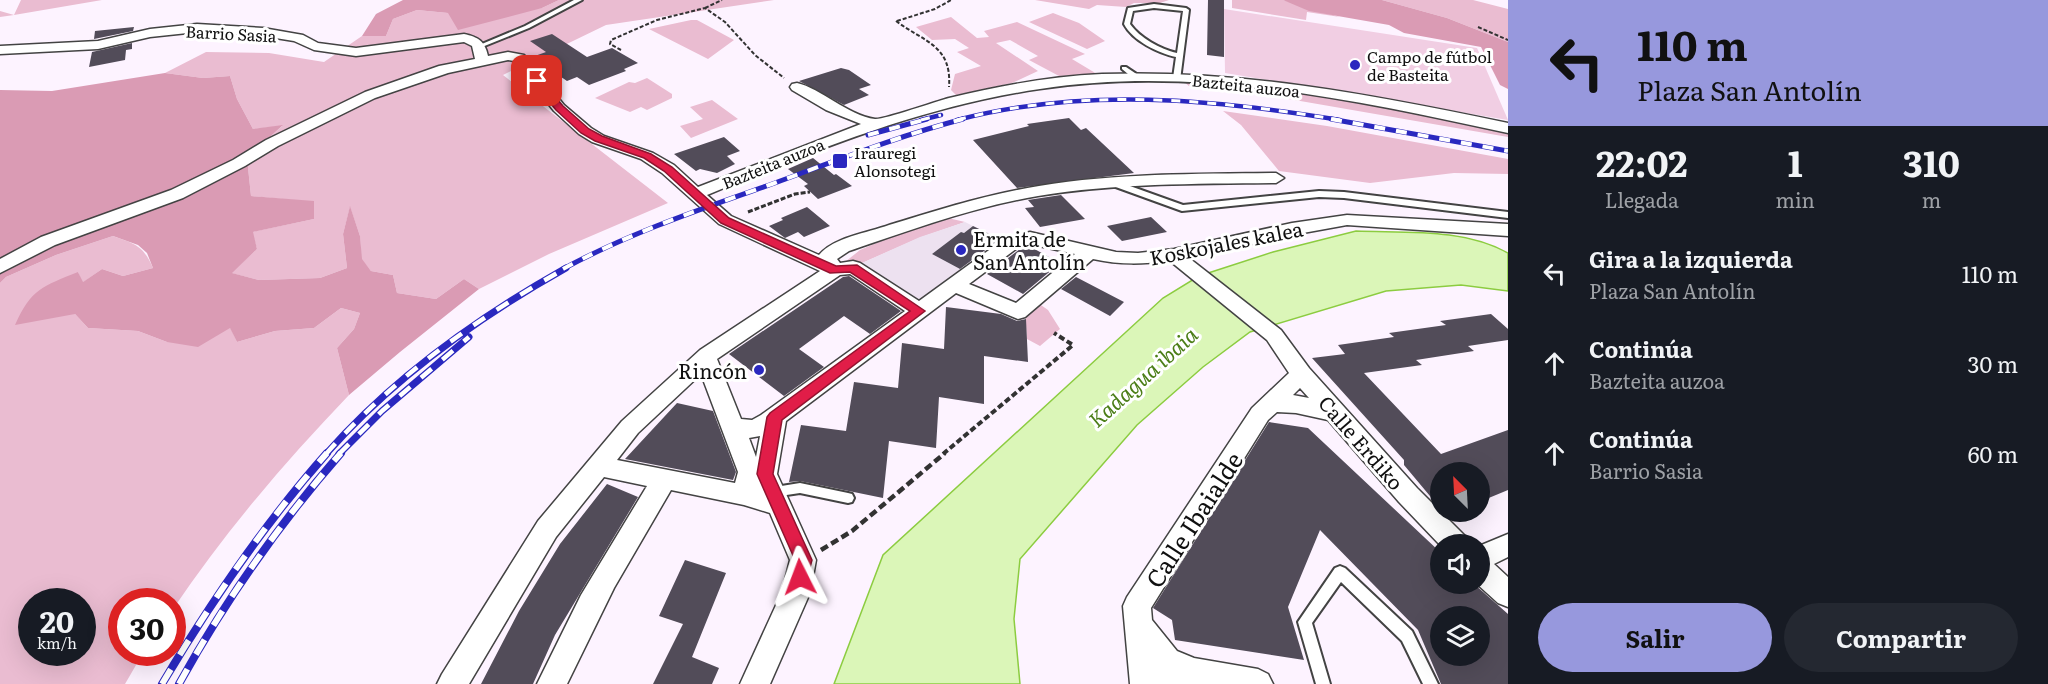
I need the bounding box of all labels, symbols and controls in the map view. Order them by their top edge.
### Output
text: 110 m [1637,12,1748,74]
street label: Barrio Sasia [185,19,277,47]
icon: left [1538,24,1616,102]
place label: Campo de fútbol de Basteita [1367,44,1492,86]
pin [511,55,562,106]
marker: Campo de fútbol de Basteita [1348,58,1362,72]
icon: arrive [520,64,553,97]
street label: Bazteita auzoa [1191,67,1302,103]
text: Plaza San Antolín [1637,69,1862,109]
street label: Bazteita auzoa [718,131,828,194]
text: 22:02 [1596,135,1687,188]
text: 1 [1788,135,1803,188]
text: 310 [1903,135,1960,188]
place label: Irauregi Alonsotegi [854,140,936,182]
marker: Irauregi Alonsotegi [831,152,849,170]
text: Llegada [1605,184,1679,214]
text: min [1775,184,1815,214]
text: m [1922,184,1941,214]
street label: Koskojales kalea [1147,212,1306,272]
place label: Ermita de San Antolín [973,223,1086,276]
text: Gira a la izquierda [1589,242,1793,275]
marker: Ermita de San Antolín [954,243,968,257]
icon: left [1538,257,1571,290]
text: 110 m [1962,257,2018,290]
text: Plaza San Antolín [1589,275,1756,305]
water label: Kadagua ibaia [1081,318,1203,434]
text: Continúa [1589,332,1693,365]
icon: ahead [1538,347,1571,380]
text: 30 m [1968,347,2018,380]
place label: Rincón [678,355,747,385]
marker: Rincón [752,363,766,377]
text: Bazteita auzoa [1589,365,1725,395]
street label: Calle Erdiko [1312,388,1412,496]
text: Continúa [1589,422,1693,455]
icon: ahead [1538,437,1571,470]
text: 60 m [1968,437,2018,470]
street label: Calle Ibaialde [1136,444,1250,594]
text: Barrio Sasia [1589,455,1703,485]
north arrow [1430,462,1490,522]
map controls [1430,462,1490,666]
button: sound [1430,534,1490,594]
position arrow [768,545,832,609]
speed limit sign: 30 [108,588,186,666]
text: 20 [40,598,74,642]
button: Salir [1538,603,1772,672]
button: Compartir [1784,603,2018,672]
button: layers [1430,606,1490,666]
text: km/h [37,631,77,654]

